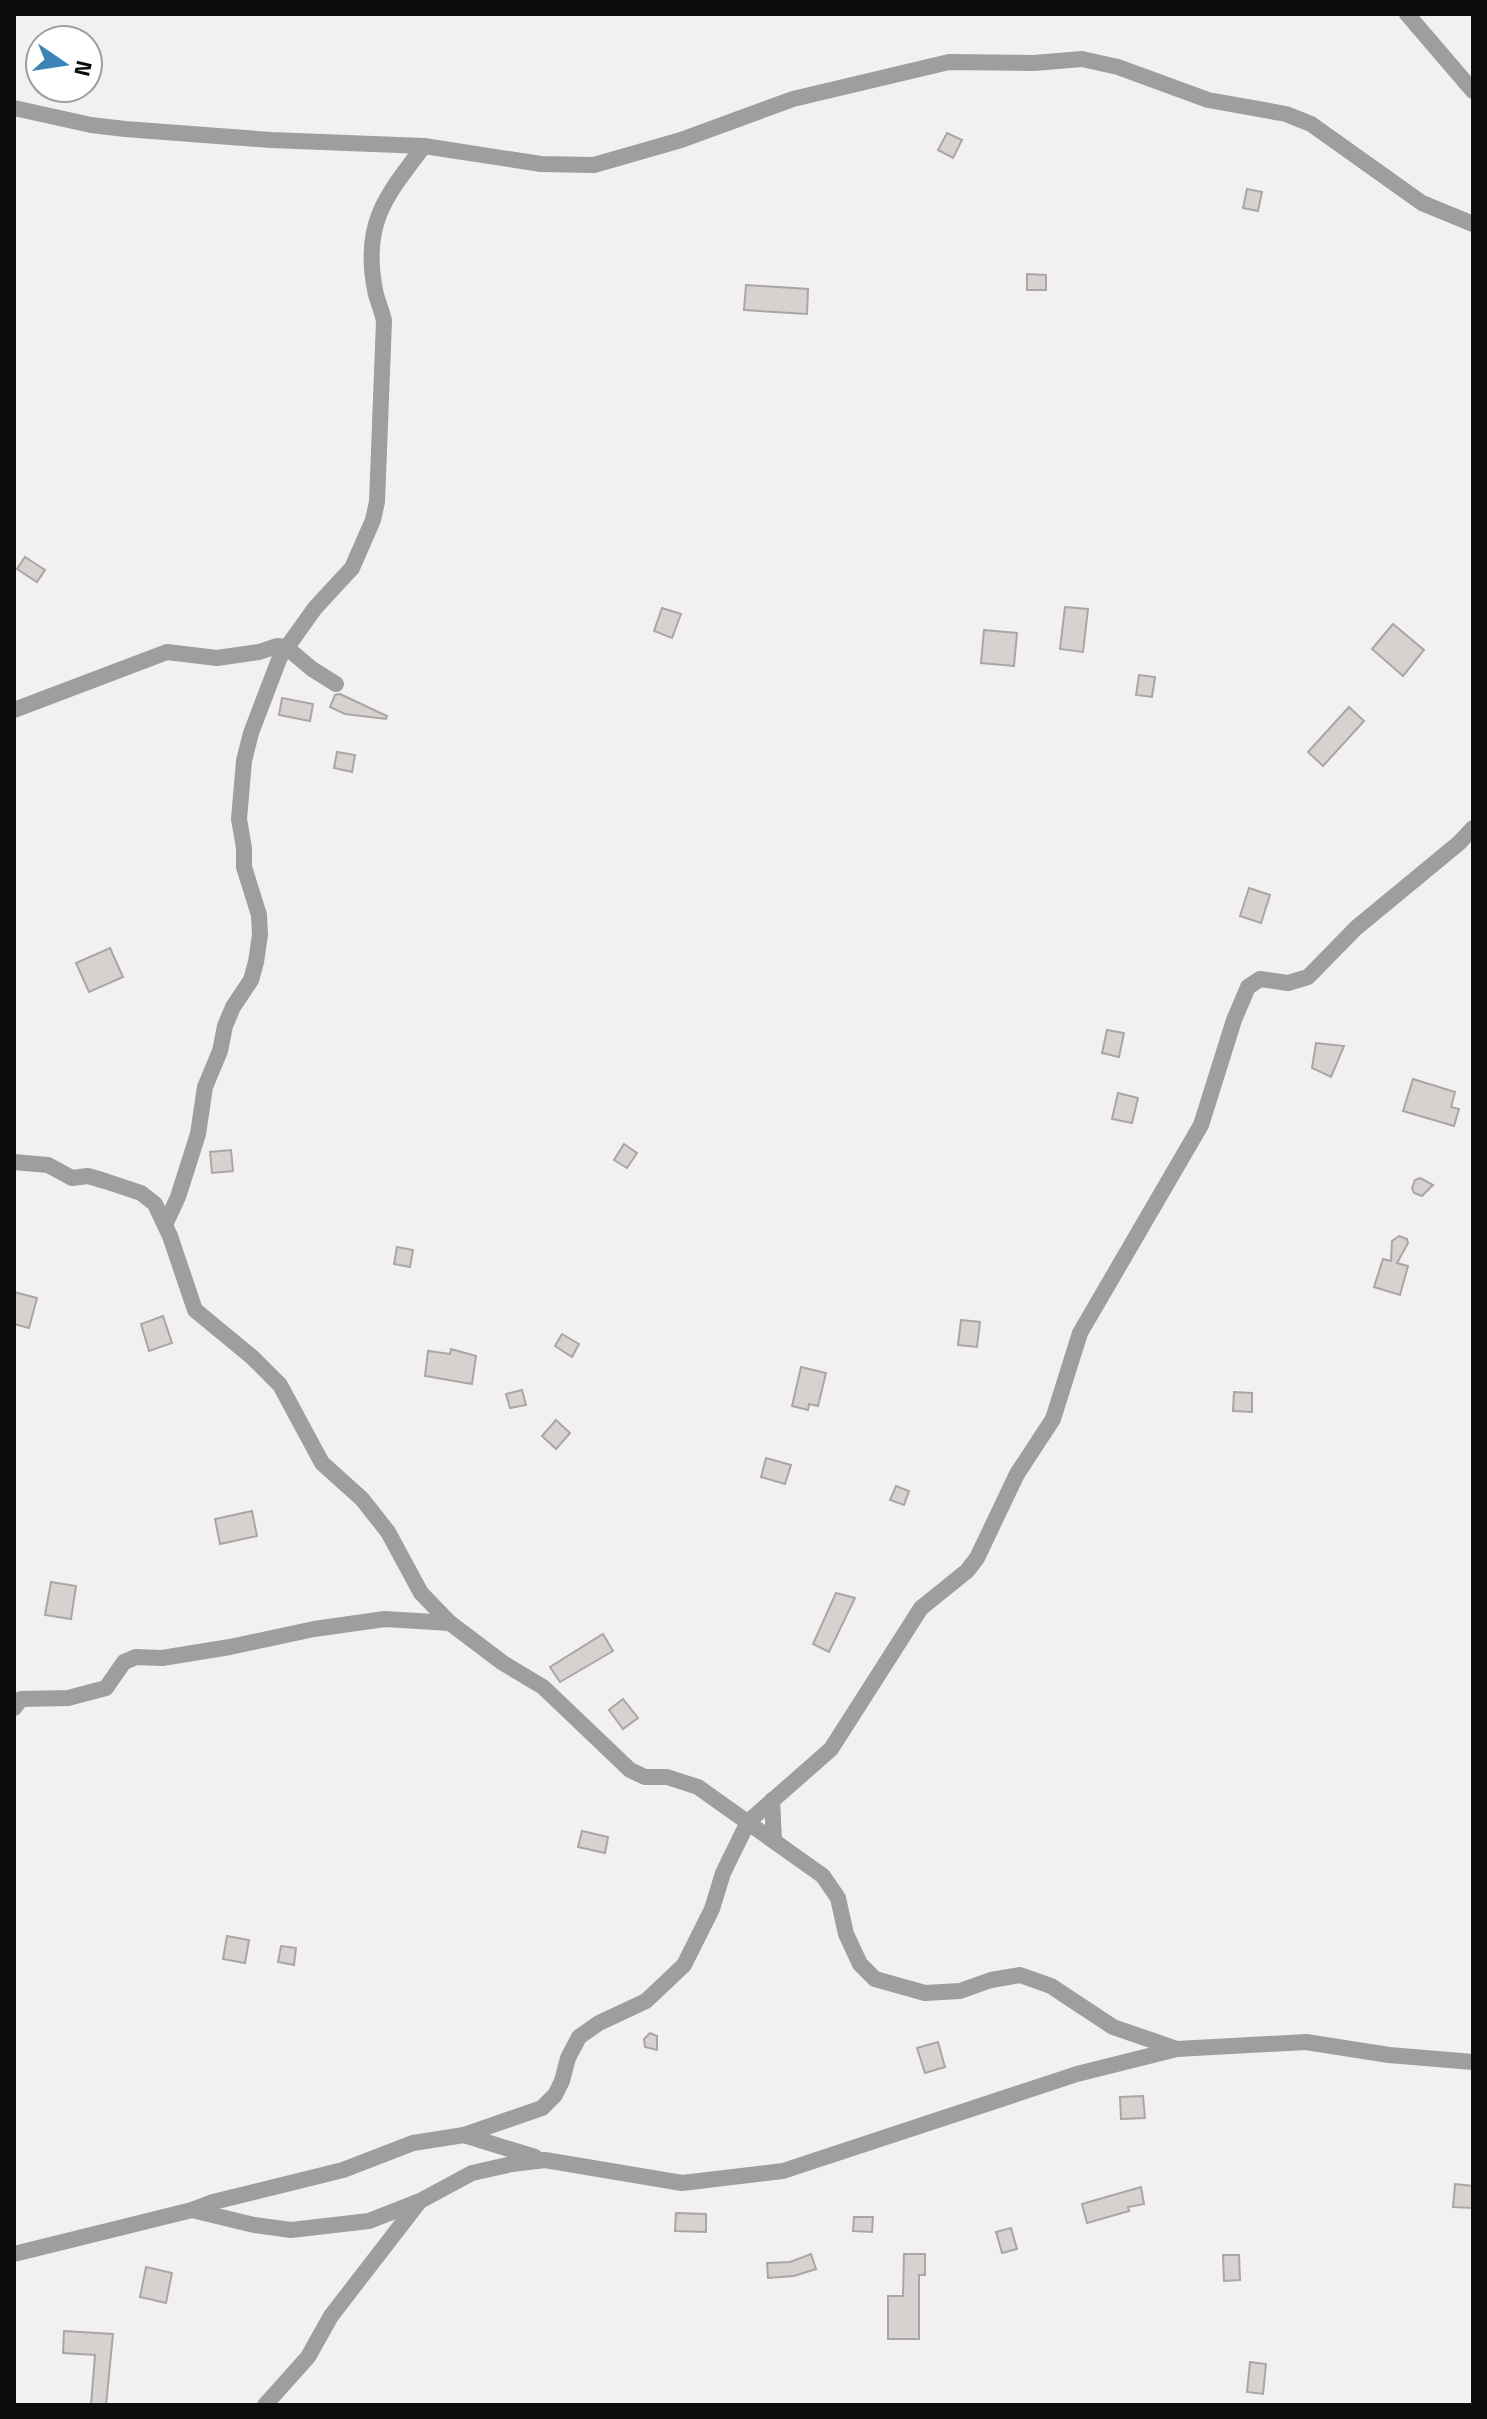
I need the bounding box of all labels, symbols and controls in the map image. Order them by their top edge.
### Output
north arrow [24,24,104,104]
text: N [65,57,102,80]

